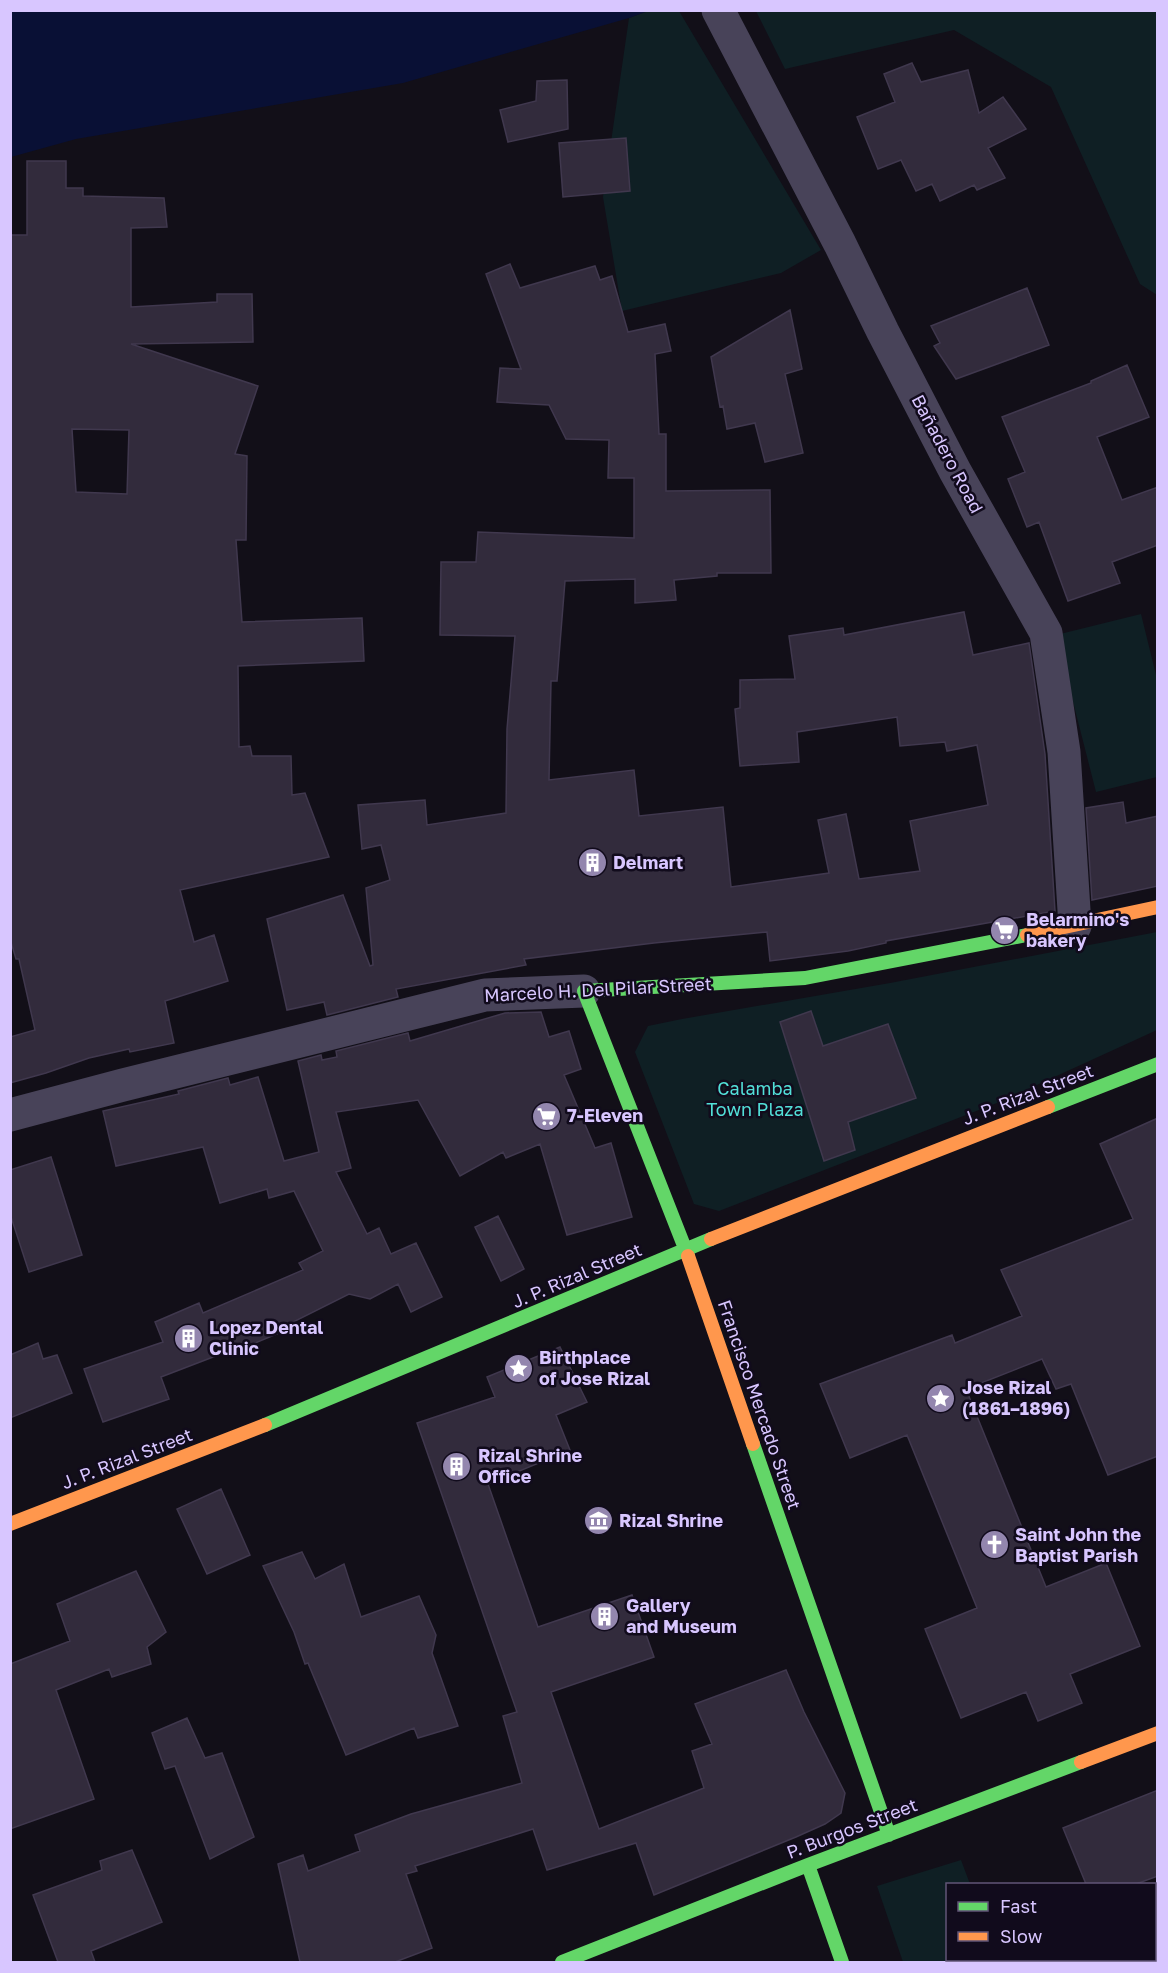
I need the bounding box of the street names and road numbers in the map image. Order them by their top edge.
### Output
street label: Bañadero Road [907,390,988,517]
street label: Marcelo H. Del Pilar Street [484,972,712,1006]
street label: J. P. Rizal Street [959,1059,1096,1129]
street label: J. P. Rizal Street [509,1238,645,1312]
street label: Francisco Mercado Street [714,1297,806,1512]
street label: J. P. Rizal Street [58,1423,195,1493]
street label: P. Burgos Street [783,1793,920,1863]

